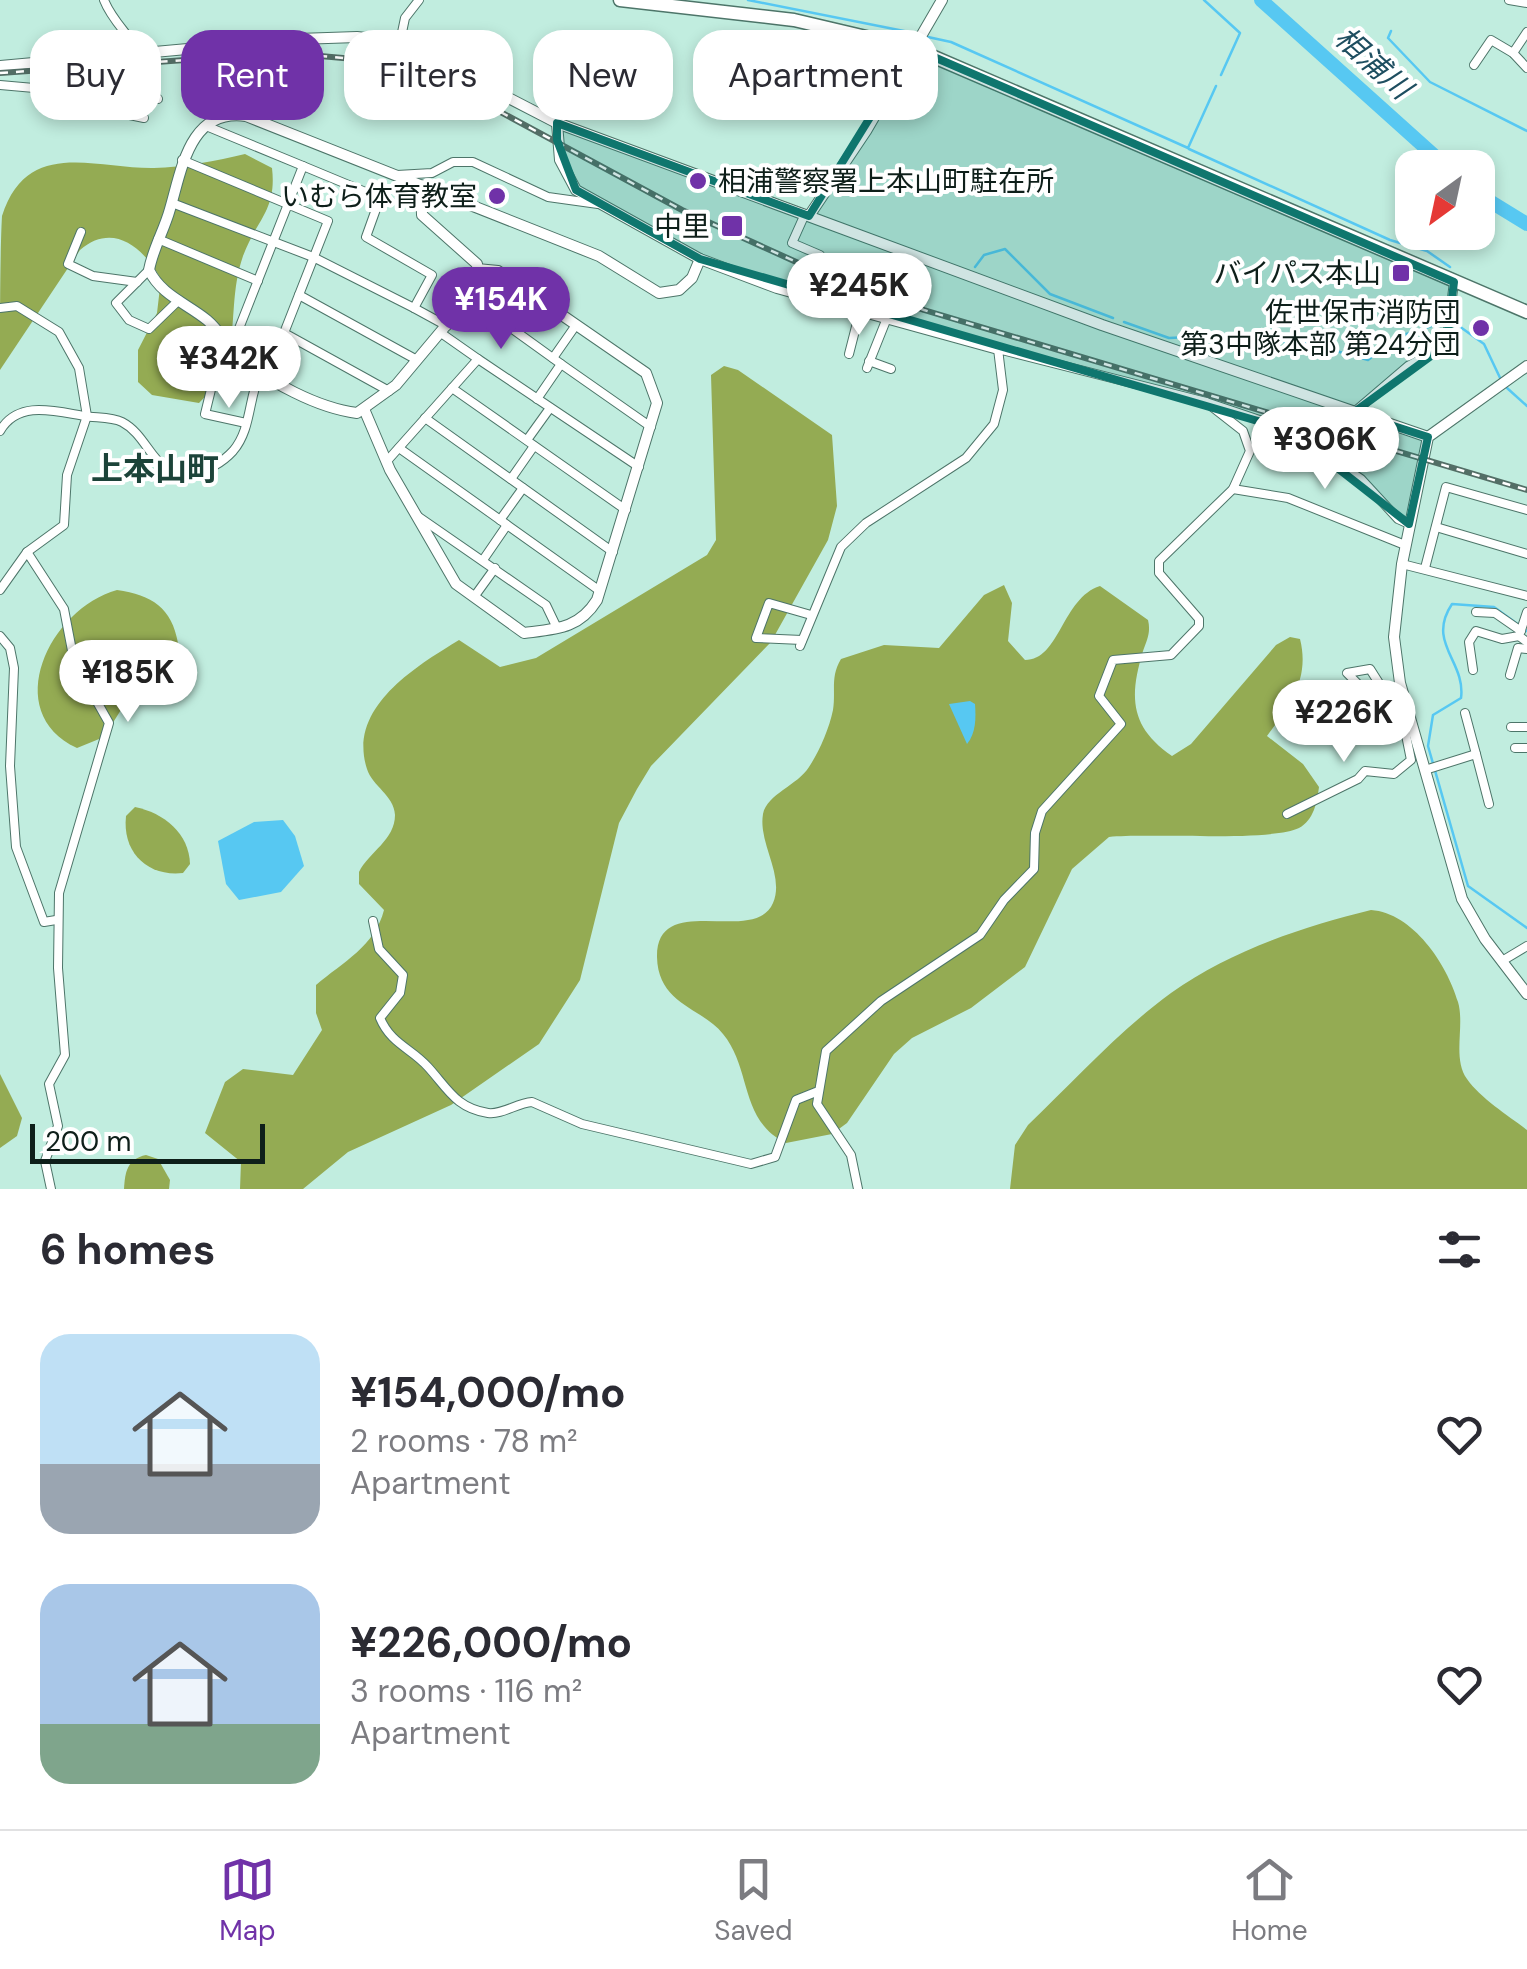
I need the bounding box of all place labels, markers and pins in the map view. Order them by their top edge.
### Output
place label: 相浦警察署上本山町駐在所 [718,163,1054,200]
marker: 相浦警察署上本山町駐在所 [687,170,709,192]
place label: いむら体育教室 [281,178,477,215]
marker: いむら体育教室 [486,185,508,207]
place label: 中里 [654,208,710,245]
marker: 中里 [719,213,745,239]
pin: ¥245K [789,253,929,338]
place label: バイパス本山 [1214,255,1381,292]
marker: バイパス本山 [1390,262,1412,284]
pin: ¥154K [431,267,571,352]
place label: 佐世保市消防団 第3中隊本部 第24分団 [1180,294,1461,363]
marker: 佐世保市消防団 第3中隊本部 第24分団 [1470,317,1492,339]
pin: ¥342K [159,326,299,411]
pin: ¥306K [1255,407,1395,492]
pin: ¥185K [58,640,198,725]
pin: ¥226K [1274,680,1414,765]

